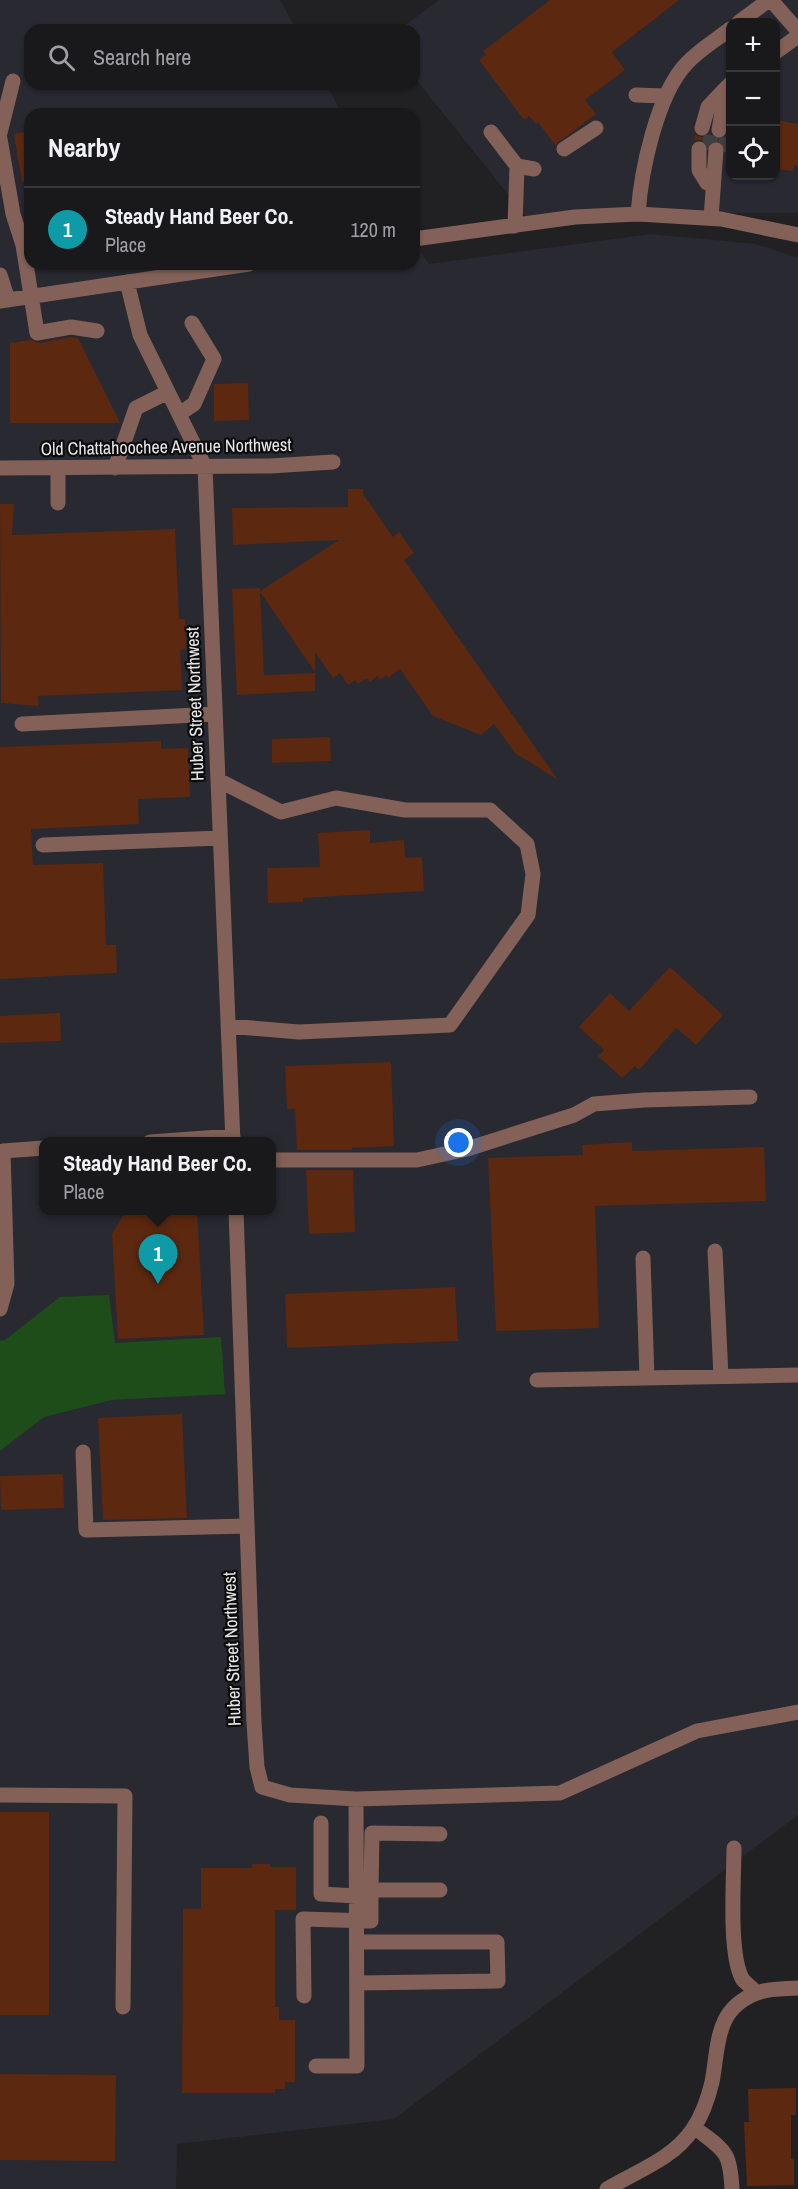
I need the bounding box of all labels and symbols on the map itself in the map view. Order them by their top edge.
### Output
street label: Old Chattahoochee Avenue Northwest [40,432,292,461]
street label: Huber Street Northwest [179,627,210,782]
your location [444,1128,473,1157]
pin: 1 [138,1234,178,1284]
street label: Huber Street Northwest [216,1572,247,1727]

